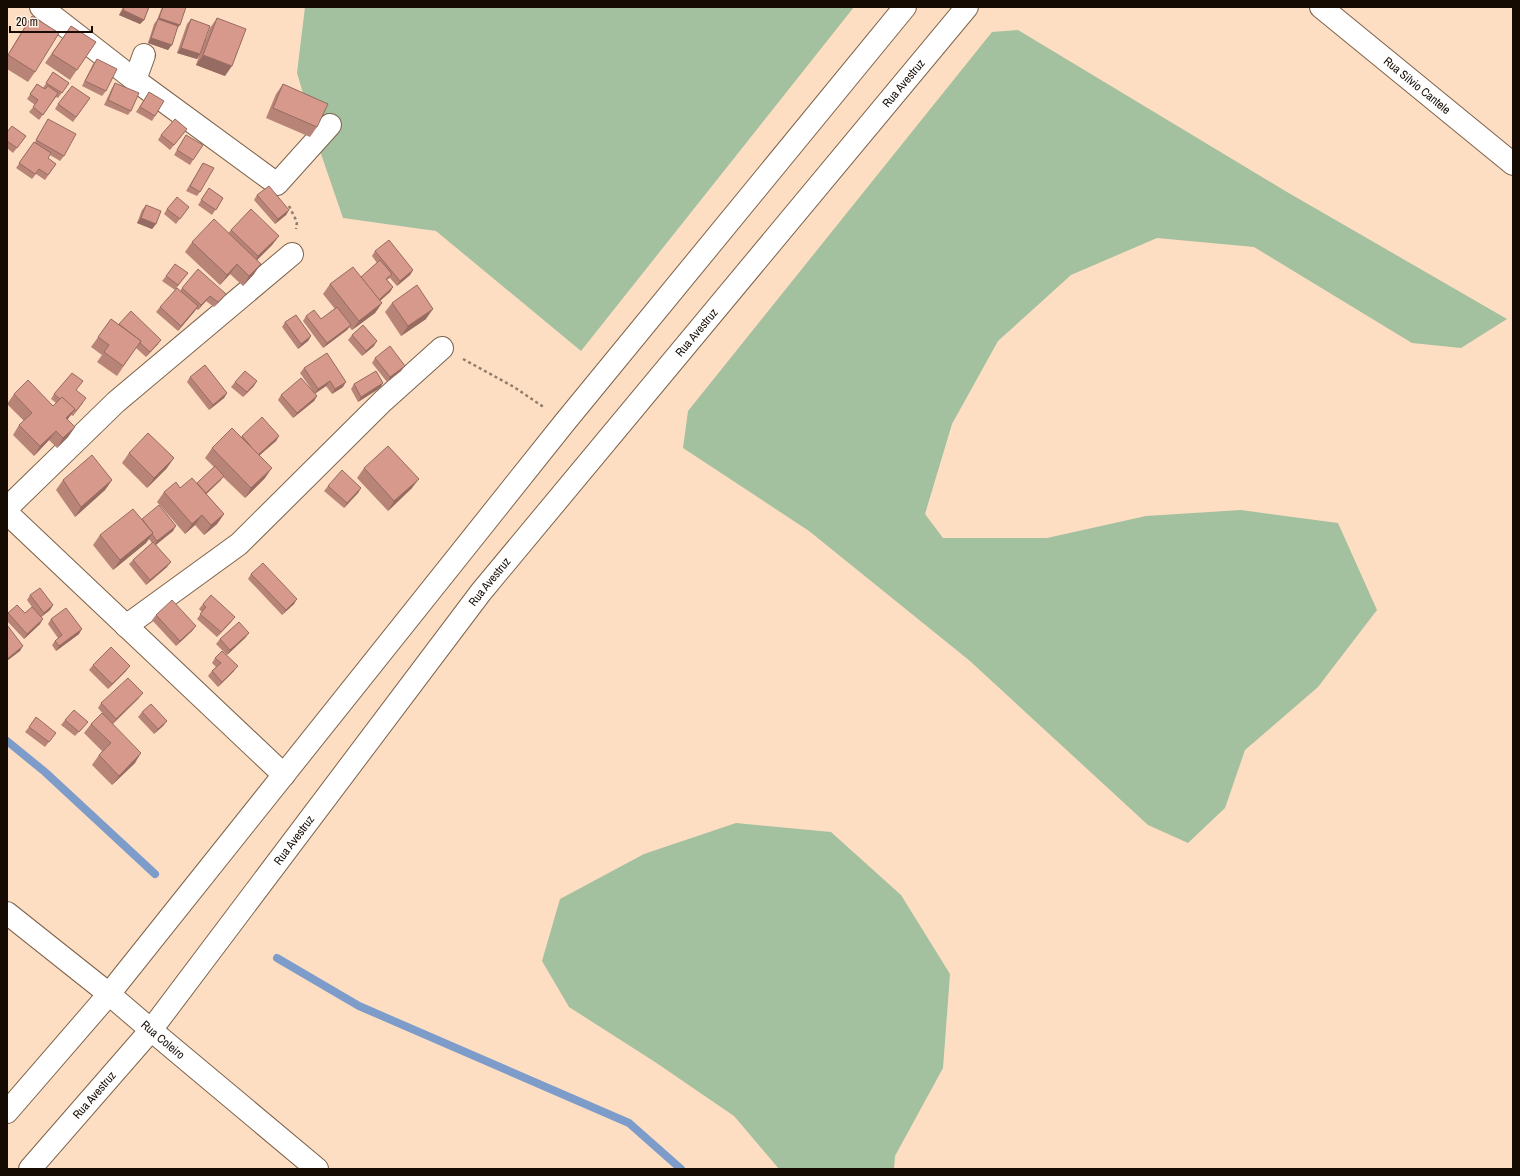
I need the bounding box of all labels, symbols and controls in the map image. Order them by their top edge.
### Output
scale bar [10,8,92,34]
text: 20 m [16,14,38,30]
street label: Rua Silvio Cantele [1380,53,1454,118]
street label: Rua Avestruz [879,56,928,111]
street label: Rua Avestruz [672,305,721,360]
street label: Rua Avestruz [465,554,514,610]
street label: Rua Avestruz [270,812,318,868]
street label: Rua Coleiro [138,1017,188,1063]
street label: Rua Avestruz [69,1068,120,1122]

